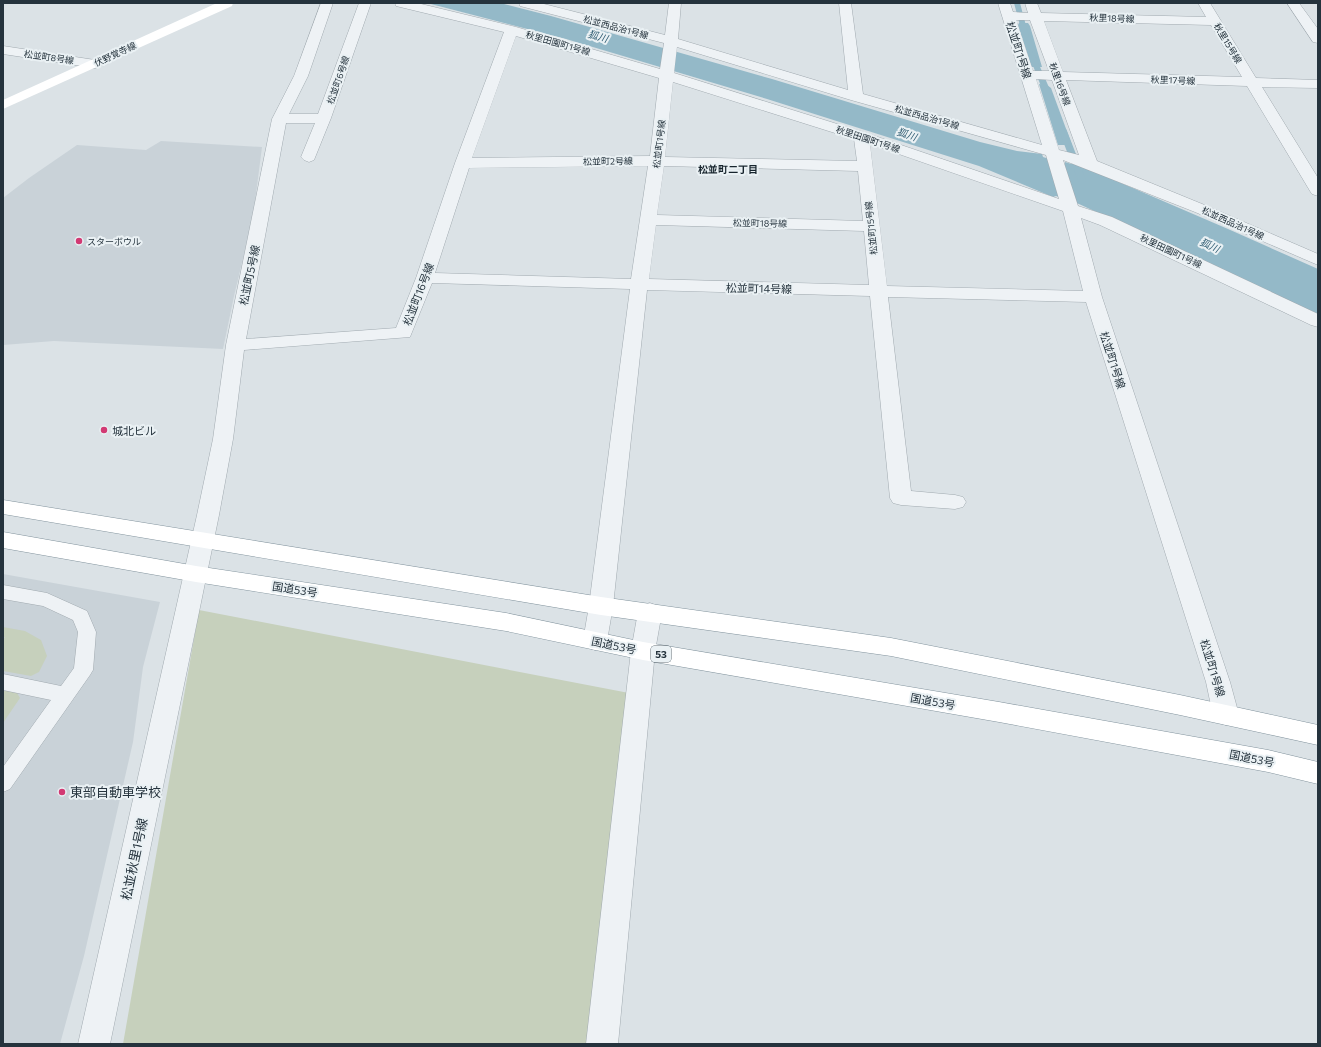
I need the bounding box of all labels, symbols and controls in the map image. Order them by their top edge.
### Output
street label: 秋里18号線 [1089,12,1136,24]
street label: 松並西品治1号線 [582,13,651,41]
street label: 松並町1号線 [1004,20,1034,80]
street label: 秋里15号線 [1212,21,1245,66]
water label: 狐川 [587,27,610,45]
street label: 秋里田園町1号線 [524,28,593,58]
street label: 伏野覚寺線 [92,39,139,68]
street label: 松並町8号線 [23,48,76,66]
street label: 松並町6号線 [325,53,352,106]
street label: 秋里16号線 [1047,61,1073,108]
street label: 秋里17号線 [1151,74,1196,86]
street label: 松並西品治1号線 [893,102,962,132]
street label: 松並町1号線 [651,118,668,169]
street label: 秋里田園町1号線 [835,123,902,155]
water label: 狐川 [896,125,919,143]
street label: 松並町2号線 [583,155,634,167]
district label: 松並町二丁目 [698,163,758,175]
street label: 松並町15号線 [863,200,879,255]
street label: 松並西品治1号線 [1200,204,1267,242]
street label: 松並町18号線 [733,217,788,229]
street label: 秋里田園町1号線 [1138,232,1205,271]
water label: 狐川 [1198,235,1222,255]
marker: スターボウル [74,236,84,246]
place label: スターボウル [87,236,141,247]
street label: 松並町5号線 [236,244,262,306]
street label: 松並町16号線 [400,261,436,327]
street label: 松並町14号線 [726,281,792,295]
street label: 松並町1号線 [1098,330,1128,390]
place label: 城北ビル [112,424,156,437]
marker: 城北ビル [99,425,109,435]
street label: 国道53号 [271,579,319,599]
street label: 国道53号 [590,634,638,656]
street label: 松並町1号線 [1198,638,1228,698]
road number: 53 [651,646,671,662]
street label: 国道53号 [909,691,957,711]
street label: 国道53号 [1228,747,1276,769]
place label: 東部自動車学校 [70,784,161,800]
marker: 東部自動車学校 [57,787,67,797]
street label: 松並秋里1号線 [117,816,151,902]

